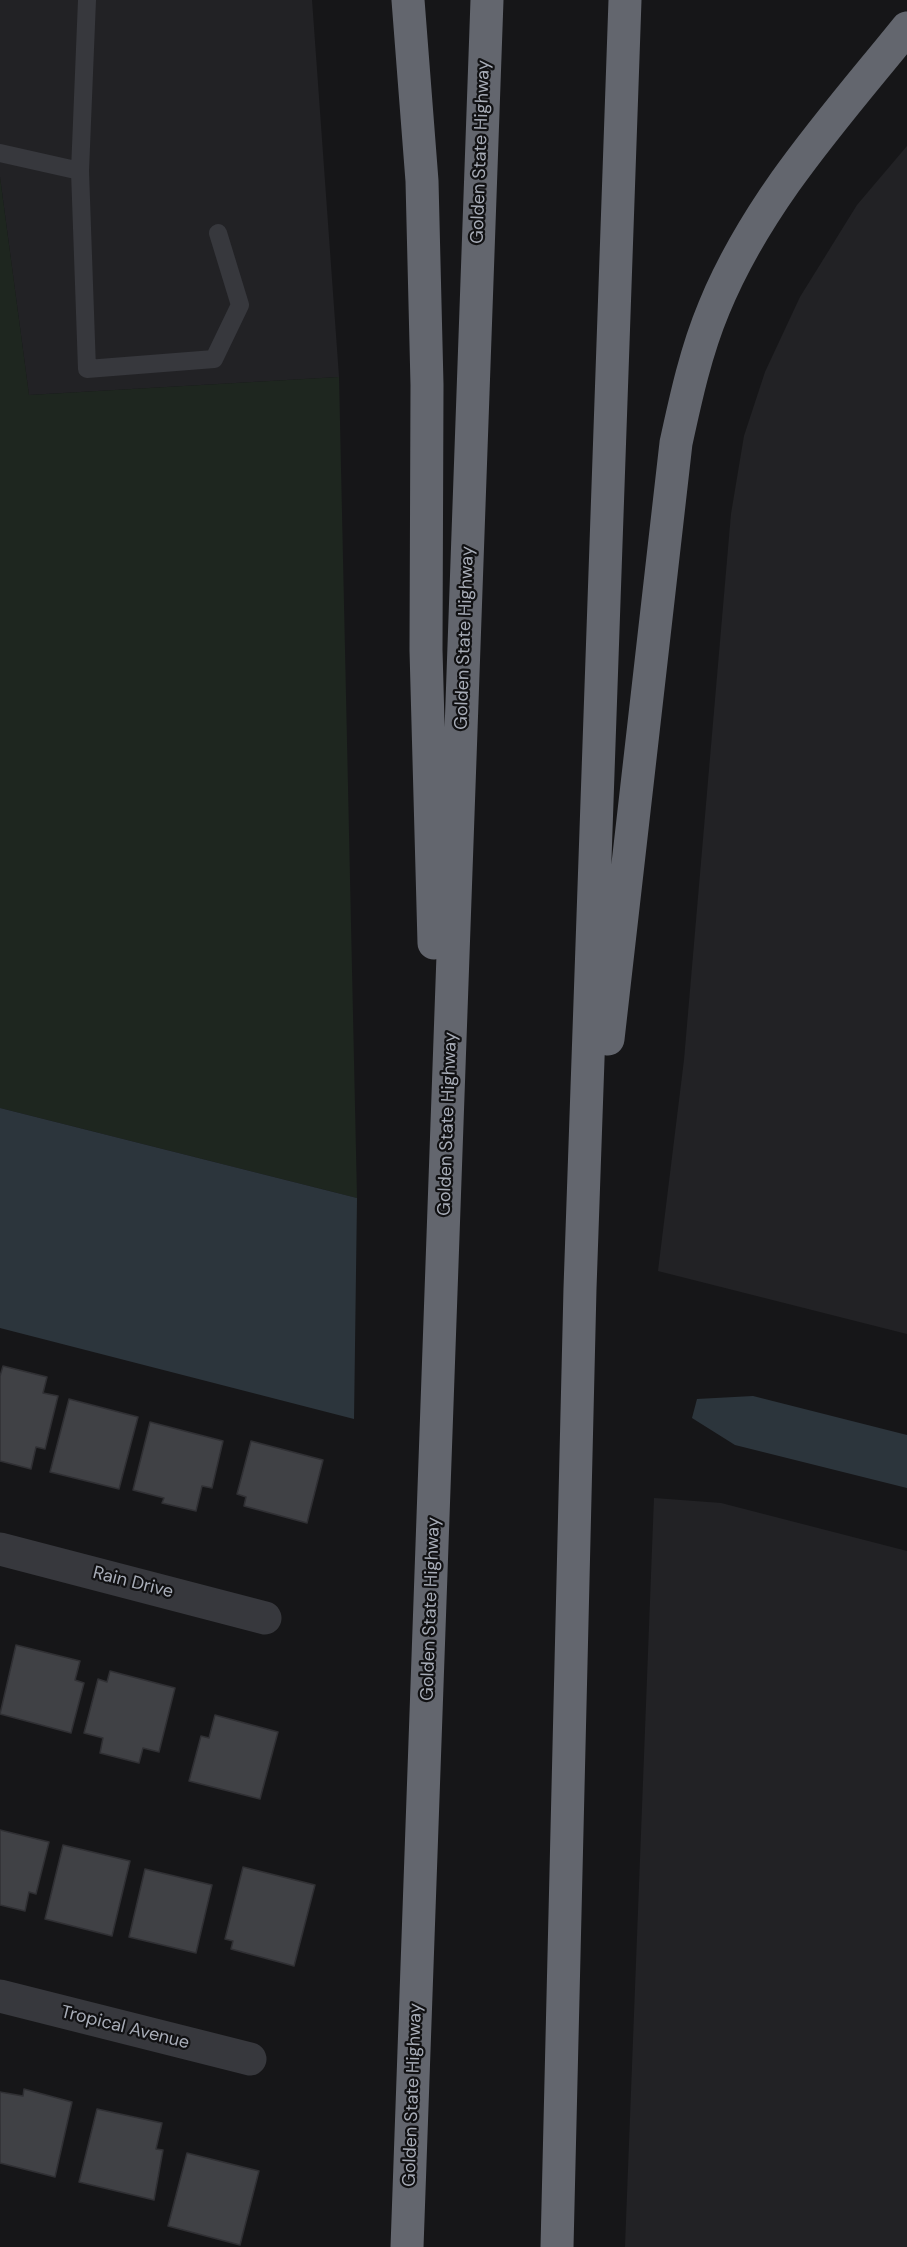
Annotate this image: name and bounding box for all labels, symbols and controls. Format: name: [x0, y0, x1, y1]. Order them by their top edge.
street label: Golden State Highway: [467, 60, 495, 244]
street label: Golden State Highway: [451, 546, 479, 730]
street label: Golden State Highway: [434, 1032, 462, 1216]
street label: Golden State Highway: [417, 1517, 445, 1701]
street label: Rain Drive: [90, 1563, 176, 1603]
street label: Tropical Avenue: [58, 2002, 192, 2054]
street label: Golden State Highway: [399, 2003, 427, 2187]

